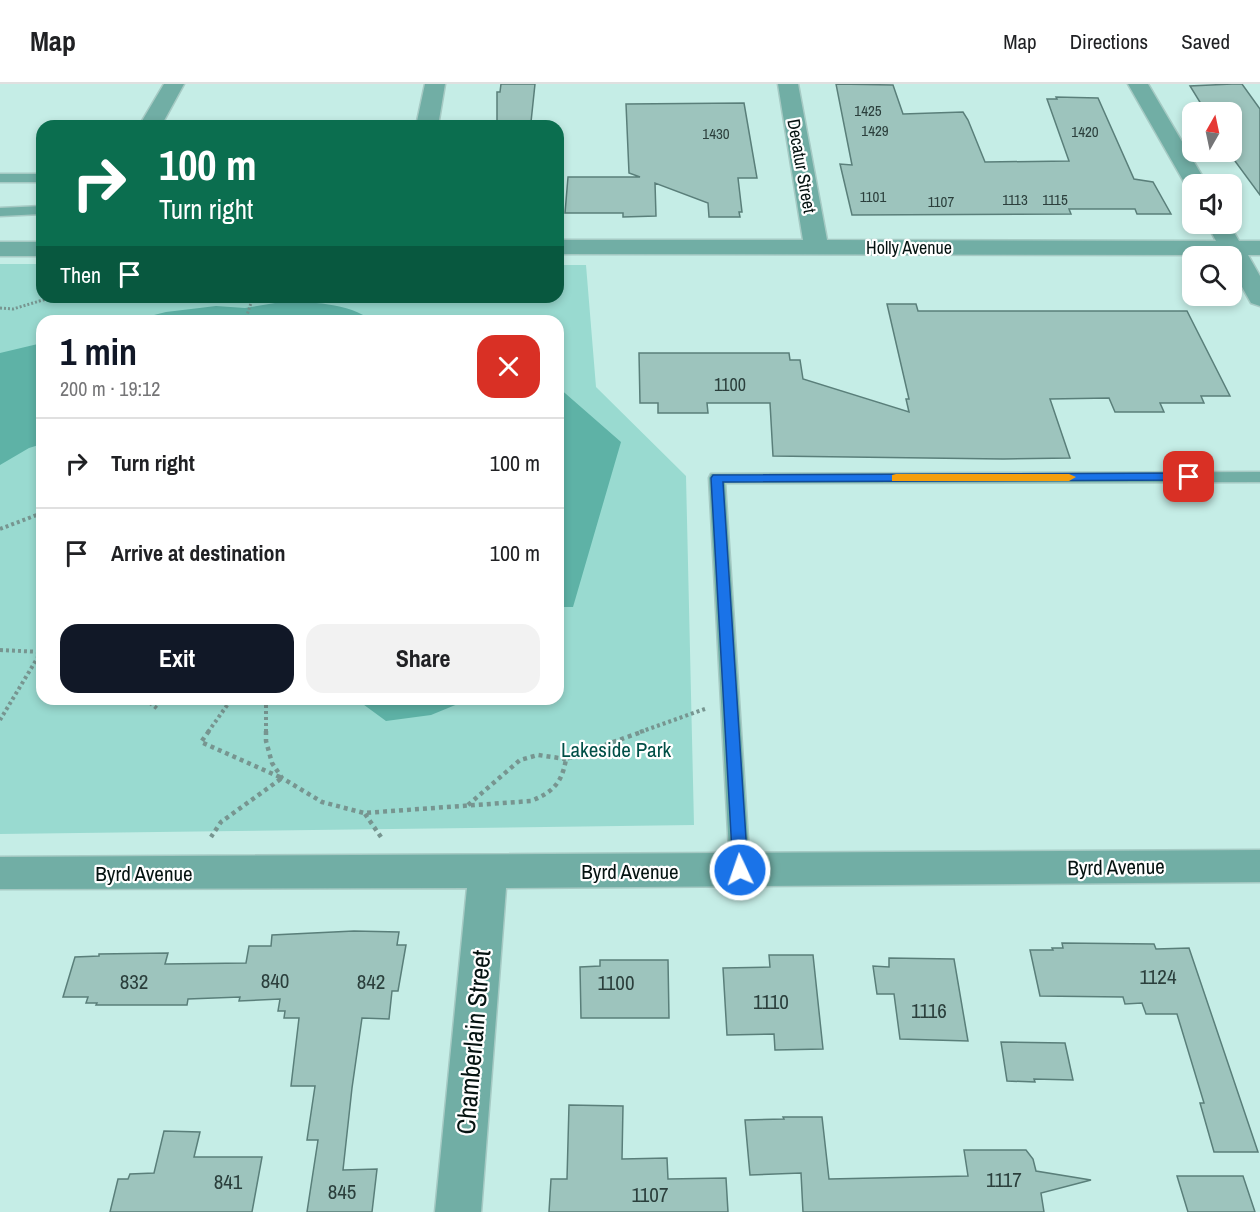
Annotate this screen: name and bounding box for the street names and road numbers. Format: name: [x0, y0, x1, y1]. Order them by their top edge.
street label: Decatur Street: [781, 117, 823, 215]
street label: Holly Avenue: [866, 235, 952, 260]
street label: Byrd Avenue: [1067, 852, 1165, 882]
street label: Byrd Avenue: [581, 857, 679, 886]
street label: Byrd Avenue: [95, 859, 193, 888]
street label: Chamberlain Street: [448, 948, 498, 1136]

